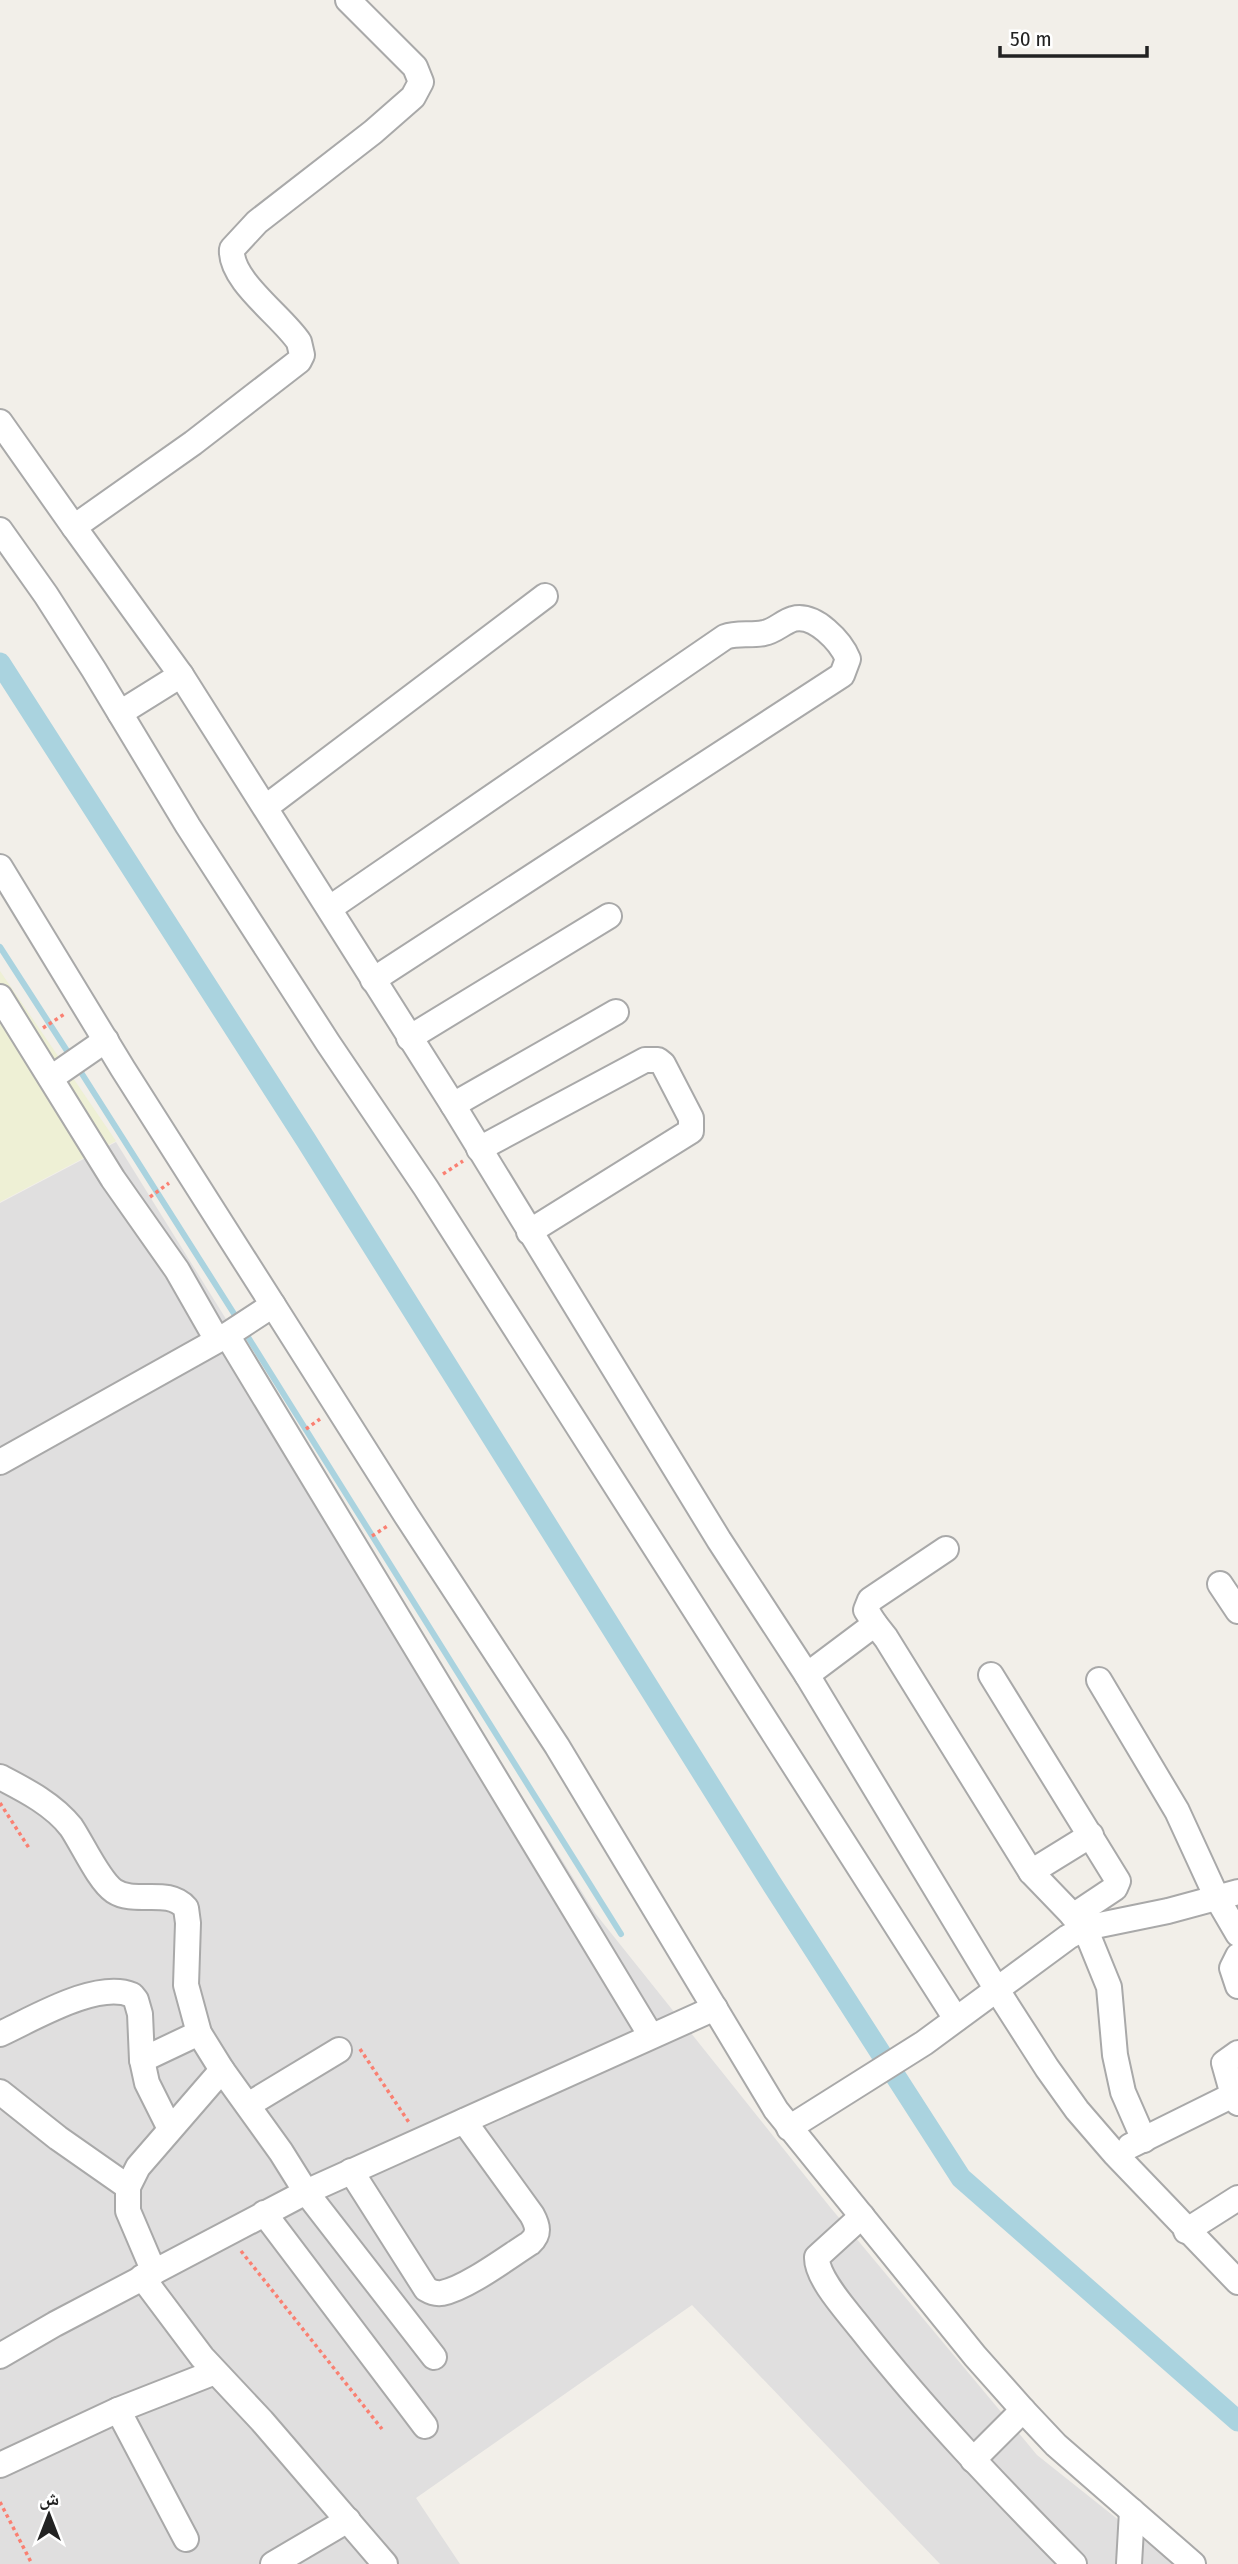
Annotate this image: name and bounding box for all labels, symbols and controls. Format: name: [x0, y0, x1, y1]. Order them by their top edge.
scale bar: [1000, 14, 1147, 58]
text: 50 m: [1010, 26, 1052, 52]
north arrow: [14, 2480, 84, 2550]
text: ش: [39, 2487, 59, 2510]

